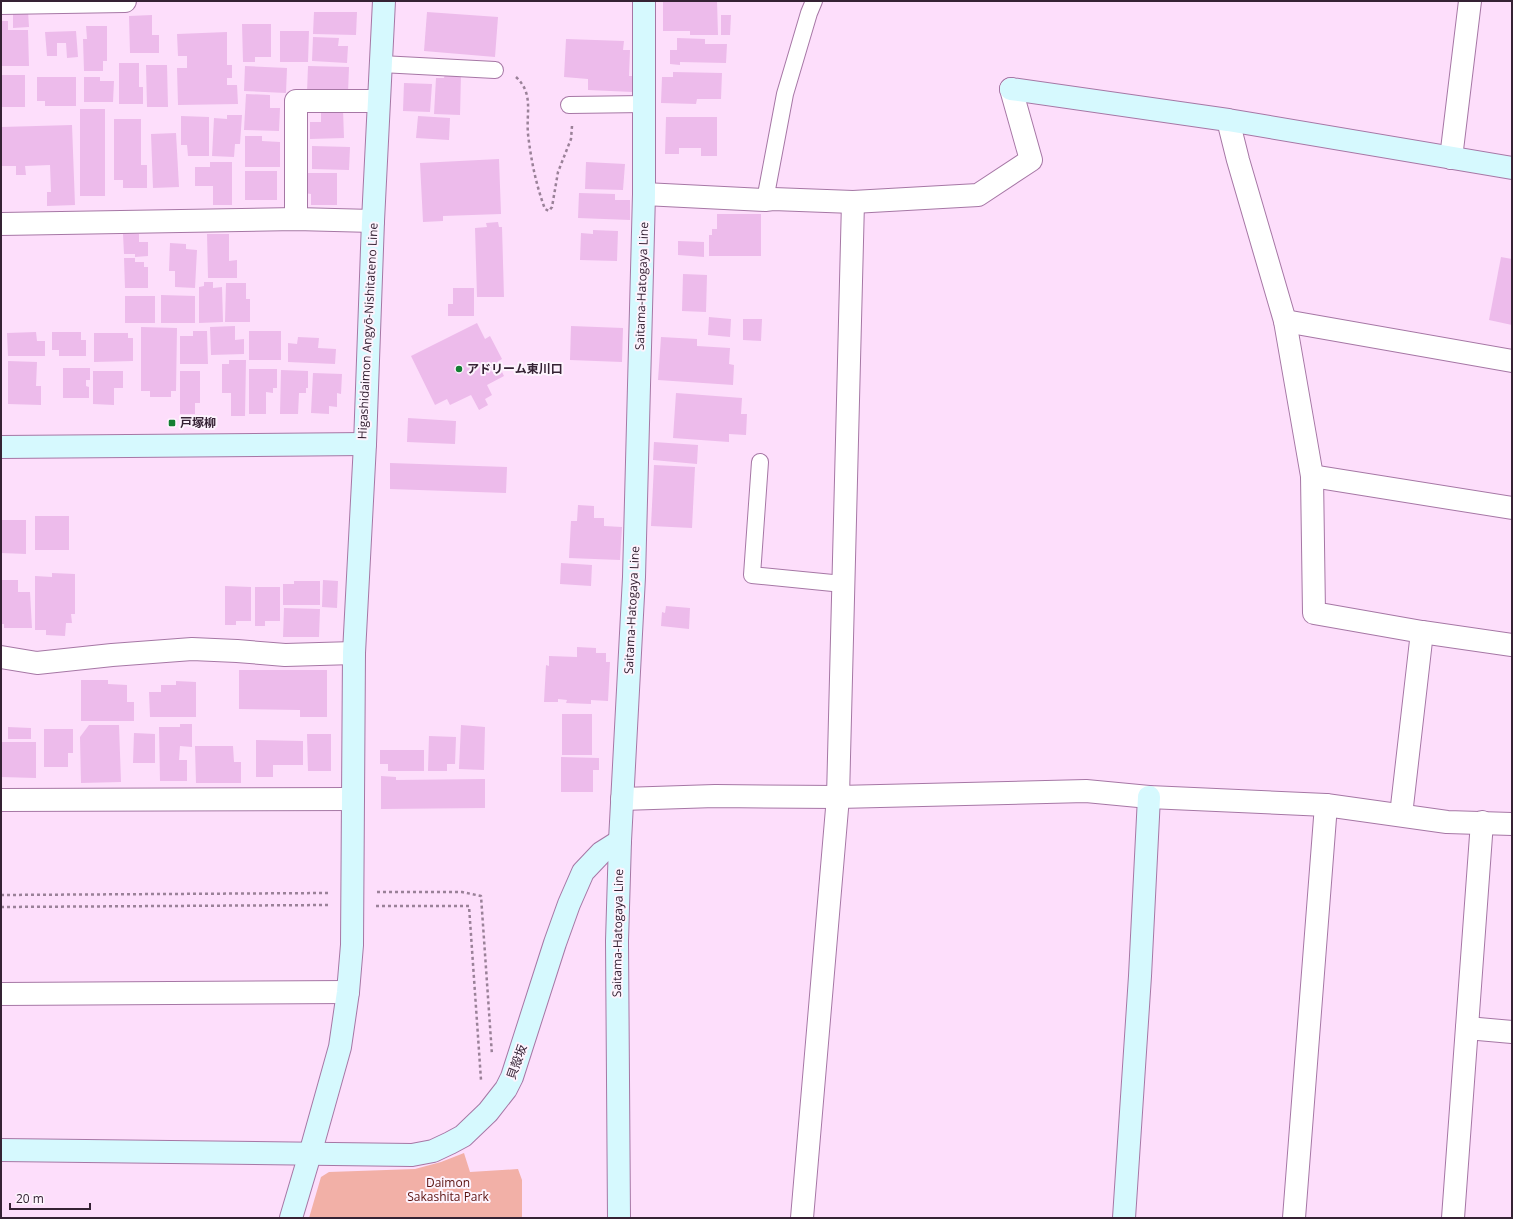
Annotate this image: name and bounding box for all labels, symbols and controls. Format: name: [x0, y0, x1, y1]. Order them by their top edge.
street label: Saitama-Hatogaya Line: [631, 221, 652, 350]
street label: Higashidaimon Angyō-Nishitateno Line: [353, 222, 382, 440]
place label: アドリーム東川口: [467, 360, 563, 377]
marker: アドリーム東川口: [454, 364, 464, 374]
place label: 戸塚柳: [180, 414, 216, 431]
marker: 戸塚柳: [167, 418, 177, 428]
street label: Saitama-Hatogaya Line: [620, 545, 643, 674]
street label: Saitama-Hatogaya Line: [608, 868, 627, 997]
street label: 貝殻坂: [502, 1042, 531, 1082]
park label: Daimon Sakashita Park: [407, 1174, 489, 1205]
scale bar: [10, 1185, 90, 1211]
text: 20 m: [16, 1190, 44, 1207]

